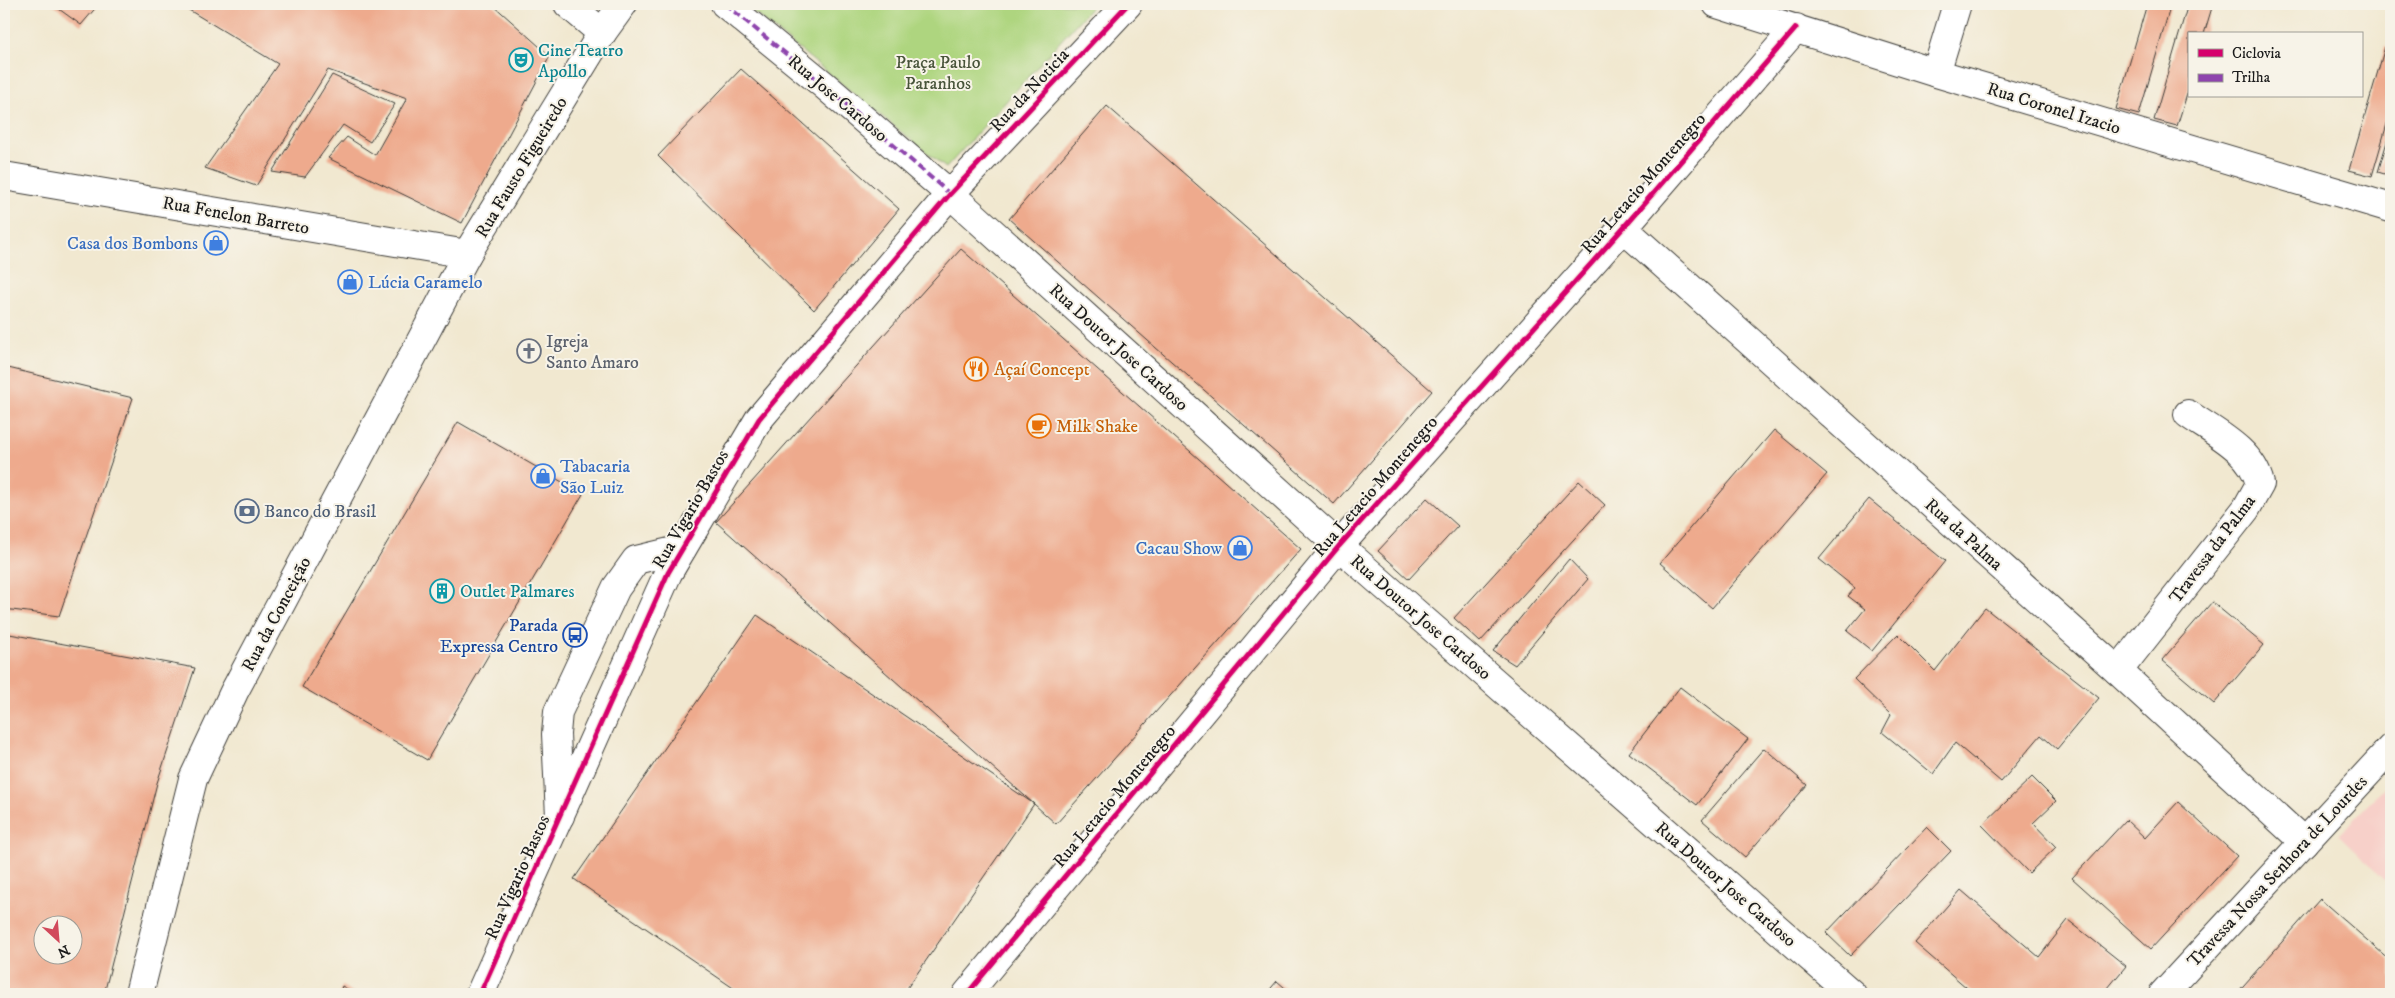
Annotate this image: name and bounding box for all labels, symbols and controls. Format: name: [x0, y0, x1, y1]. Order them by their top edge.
legend: [2188, 32, 2362, 98]
place label: Cine Teatro Apollo: [538, 40, 624, 83]
street label: Rua da Noticia: [985, 44, 1074, 137]
text: Ciclovia: [2232, 44, 2281, 63]
theatre icon: Cine Teatro Apollo: [508, 47, 534, 73]
street label: Rua Jose Cardoso: [783, 51, 892, 147]
park label: Praça Paulo Paranhos: [896, 52, 981, 95]
text: Trilha: [2232, 68, 2271, 87]
street label: Rua Coronel Izacio: [1984, 78, 2123, 140]
street label: Rua Fausto Figueiredo: [471, 93, 573, 242]
street label: Rua Letacio Montenegro: [1577, 109, 1711, 259]
street label: Rua Fenelon Barreto: [161, 192, 311, 240]
shop icon: Casa dos Bombons: [203, 230, 229, 256]
place label: Casa dos Bombons: [67, 233, 198, 255]
shop icon: Lúcia Caramelo: [337, 269, 363, 295]
place label: Lúcia Caramelo: [368, 272, 483, 294]
street label: Rua Doutor Jose Cardoso: [1044, 279, 1193, 416]
place label: Igreja Santo Amaro: [546, 331, 639, 374]
church icon: Igreja Santo Amaro: [516, 338, 542, 364]
restaurant icon: Açaí Concept: [963, 356, 989, 382]
place label: Açaí Concept: [994, 359, 1090, 381]
street label: Rua Letacio Montenegro: [1309, 412, 1443, 562]
cafe icon: Milk Shake: [1026, 413, 1052, 439]
place label: Milk Shake: [1056, 416, 1138, 438]
street label: Rua Vigario Bastos: [648, 446, 734, 573]
place label: Tabacaria São Luiz: [560, 456, 630, 499]
shop icon: Tabacaria São Luiz: [530, 463, 556, 489]
street label: Travessa da Palma: [2165, 491, 2261, 608]
street label: Rua da Palma: [1920, 494, 2007, 576]
bank icon: Banco do Brasil: [234, 498, 260, 524]
place label: Banco do Brasil: [264, 501, 377, 523]
shop icon: Cacau Show: [1227, 535, 1253, 561]
place label: Cacau Show: [1135, 538, 1223, 560]
street label: Rua Doutor Jose Cardoso: [1345, 551, 1496, 685]
street label: Rua da Conceição: [237, 553, 316, 676]
building icon: Outlet Palmares: [429, 578, 455, 604]
place label: Outlet Palmares: [460, 581, 574, 603]
place label: Parada Expressa Centro: [440, 615, 558, 658]
bus stop icon: Parada Expressa Centro: [562, 622, 588, 648]
street label: Rua Letacio Montenegro: [1049, 721, 1181, 872]
street label: Travessa Nossa Senhora de Lourdes: [2183, 771, 2372, 972]
street label: Rua Vigario Bastos: [481, 812, 555, 943]
street label: Rua Doutor Jose Cardoso: [1650, 818, 1801, 952]
north arrow: [32, 916, 82, 966]
text: N: [54, 940, 72, 962]

